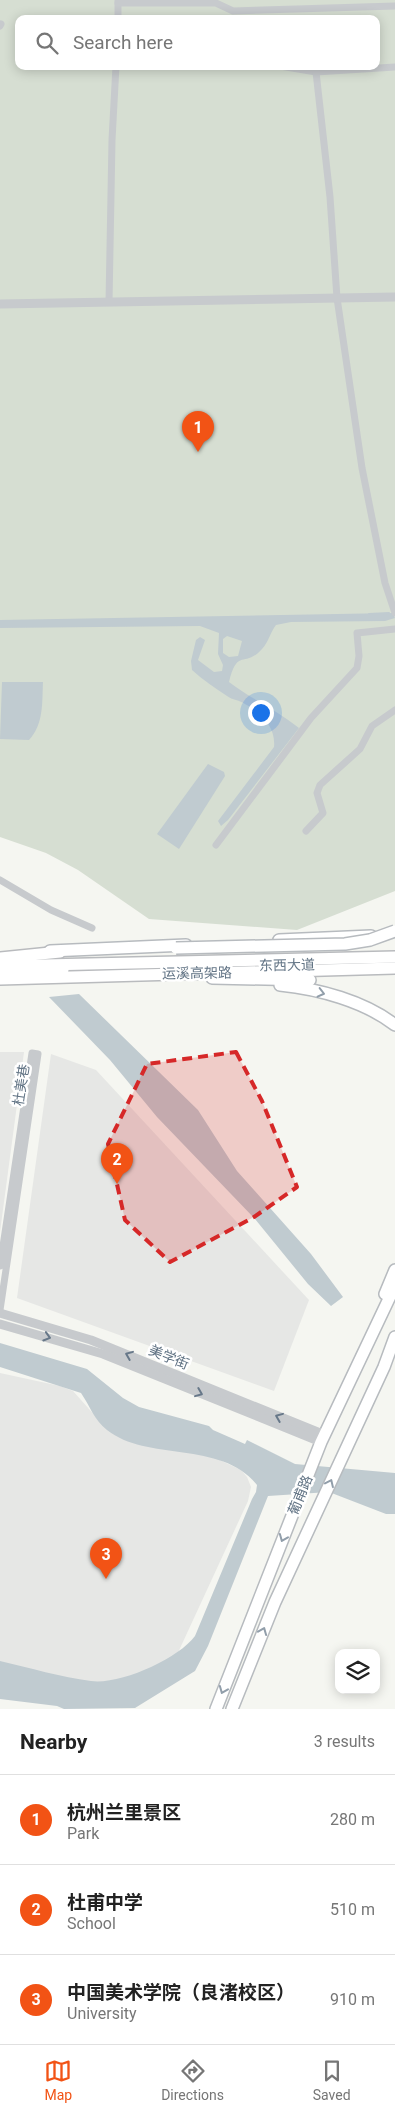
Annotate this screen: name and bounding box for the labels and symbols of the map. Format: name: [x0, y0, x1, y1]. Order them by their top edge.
pin: 1: [182, 411, 214, 452]
your location: [248, 700, 274, 726]
street label: 东西大道: [259, 957, 315, 973]
street label: 运溪高架路: [162, 964, 232, 982]
one-way arrow: [317, 988, 325, 998]
street label: 杜美巷: [10, 1063, 32, 1107]
pin: 2: [101, 1143, 133, 1184]
one-way arrow: [42, 1331, 51, 1341]
street label: 美学街: [147, 1342, 191, 1372]
one-way arrow: [125, 1351, 134, 1362]
one-way arrow: [194, 1387, 203, 1398]
one-way arrow: [275, 1413, 284, 1423]
street label: 葡甫路: [285, 1473, 315, 1517]
one-way arrow: [323, 1479, 334, 1488]
one-way arrow: [279, 1534, 289, 1542]
pin: 3: [90, 1538, 122, 1579]
one-way arrow: [257, 1627, 267, 1636]
one-way arrow: [219, 1685, 229, 1693]

